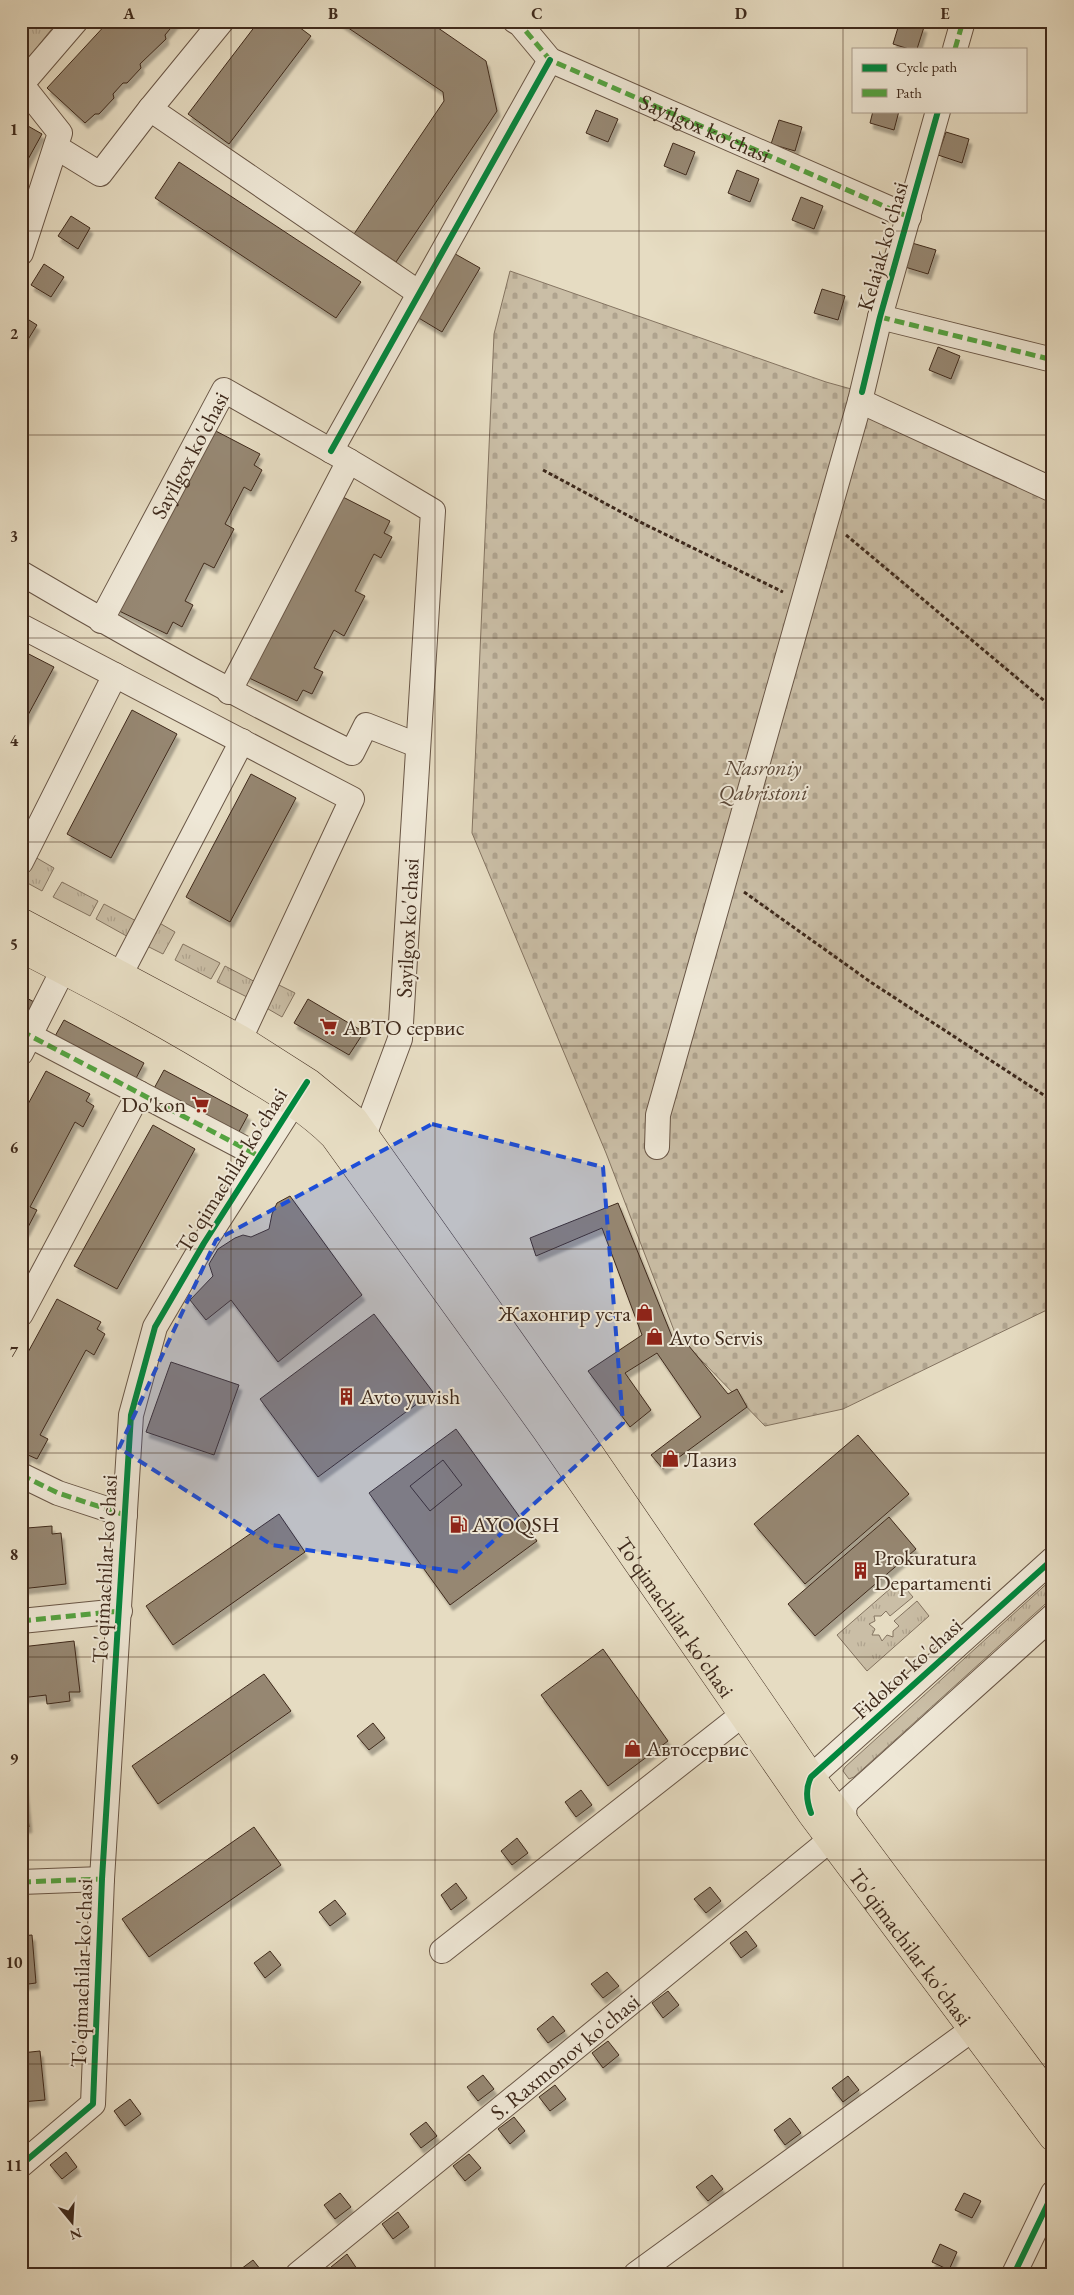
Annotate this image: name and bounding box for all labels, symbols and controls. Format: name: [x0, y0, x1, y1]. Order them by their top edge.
text: A: [122, 3, 135, 24]
text: B: [328, 3, 338, 24]
text: C: [531, 3, 543, 24]
text: D: [735, 3, 747, 24]
text: E: [940, 3, 950, 24]
legend: [852, 48, 1026, 112]
text: Cycle path: [896, 57, 958, 76]
text: Path: [896, 83, 922, 102]
street label: Sayilgox ko'chasi: [635, 87, 775, 170]
text: 1: [10, 119, 18, 140]
street label: Kelajak ko'chasi: [850, 178, 915, 314]
text: 2: [10, 323, 19, 344]
street label: Sayilgox ko'chasi: [144, 387, 235, 524]
text: 3: [10, 526, 18, 547]
text: 4: [10, 730, 19, 751]
park label: Nasroniy Qabristoni: [718, 753, 809, 807]
street label: Sayilgox ko'chasi: [389, 857, 426, 999]
text: 5: [10, 934, 18, 955]
place label: АВТО сервис: [342, 1013, 465, 1042]
supermarket icon: АВТО сервис: [319, 1017, 339, 1037]
street label: To'qimachilar ko'chasi: [169, 1082, 294, 1258]
place label: Do'kon: [121, 1090, 186, 1119]
supermarket icon: Do'kon: [190, 1094, 210, 1114]
text: 6: [10, 1137, 19, 1158]
place label: Жахонгир уста: [497, 1299, 631, 1328]
shop icon: Жахонгир уста: [635, 1303, 655, 1323]
place label: Avto Servis: [668, 1323, 763, 1352]
shop icon: Avto Servis: [645, 1327, 665, 1347]
text: 7: [10, 1341, 19, 1362]
place label: Avto yuvish: [359, 1382, 460, 1411]
building icon: Avto yuvish: [336, 1386, 356, 1406]
place label: Лазиз: [684, 1445, 737, 1474]
shop icon: Лазиз: [660, 1449, 680, 1469]
street label: To'qimachilar ko'chasi: [85, 1474, 124, 1664]
place label: AYOQSH: [471, 1510, 559, 1539]
fuel station icon: AYOQSH: [448, 1514, 468, 1534]
street label: To'qimachilar ko'chasi: [609, 1531, 741, 1704]
place label: Prokuratura Departamenti: [874, 1543, 992, 1597]
text: 8: [10, 1544, 18, 1565]
building icon: Prokuratura Departamenti: [850, 1560, 870, 1580]
street label: Fidokor ko'chasi: [846, 1611, 968, 1725]
place label: Автосервис: [645, 1734, 749, 1763]
shop icon: Автосервис: [622, 1738, 642, 1758]
text: 9: [10, 1748, 19, 1769]
street label: To'qimachilar ko'chasi: [842, 1862, 979, 2031]
street label: To'qimachilar ko'chasi: [64, 1878, 99, 2068]
text: 10: [6, 1952, 23, 1973]
street label: S. Raxmonov ko'chasi: [484, 1987, 646, 2127]
text: 11: [6, 2155, 22, 2176]
north arrow: [48, 2198, 98, 2248]
text: N: [67, 2224, 84, 2245]

